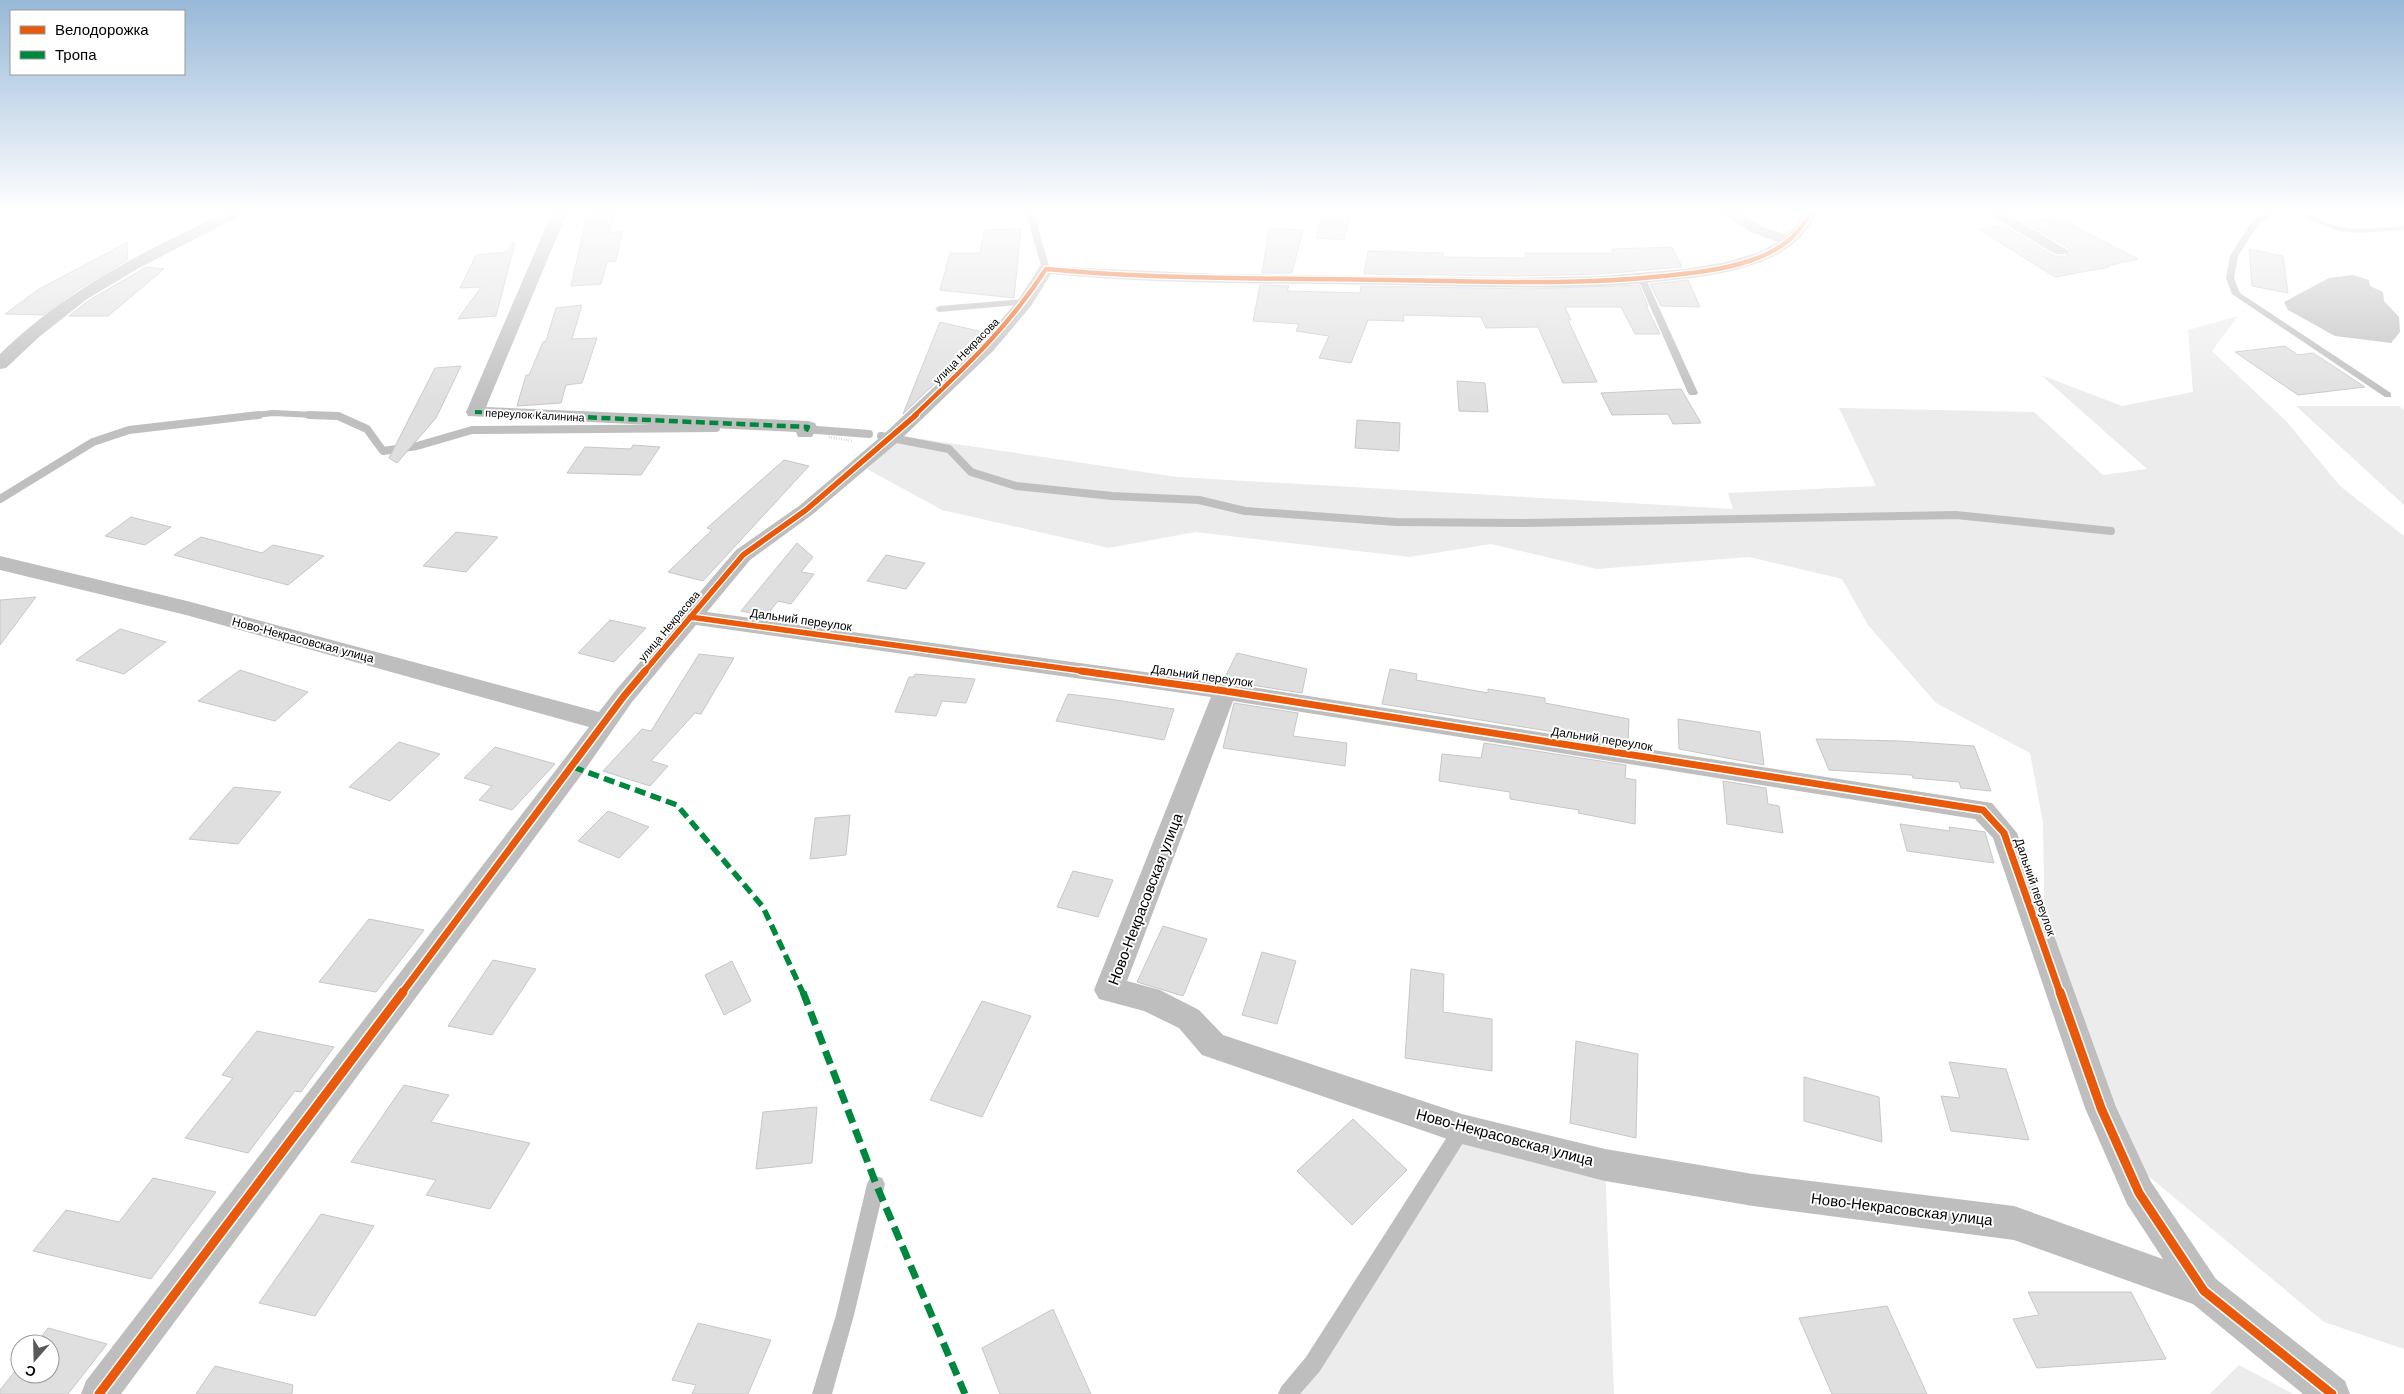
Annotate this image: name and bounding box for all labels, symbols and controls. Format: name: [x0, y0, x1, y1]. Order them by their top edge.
legend: [10, 10, 185, 75]
text: Велодорожка: [55, 21, 149, 38]
text: Тропа: [55, 46, 97, 63]
street label: улица Некрасова: [931, 315, 1002, 386]
street label: переулок Калинина: [485, 406, 586, 424]
street label: улица Некрасова: [636, 588, 702, 664]
street label: Дальний переулок: [749, 606, 854, 634]
street label: Ново-Некрасовская улица: [231, 614, 376, 666]
street label: Дальний переулок: [1150, 662, 1255, 690]
street label: Дальний переулок: [1550, 724, 1655, 754]
street label: Ново-Некрасовская улица: [1104, 810, 1186, 987]
street label: Дальний переулок: [2012, 836, 2059, 938]
street label: Ново-Некрасовская улица: [1415, 1105, 1596, 1169]
street label: Ново-Некрасовская улица: [1810, 1189, 1994, 1229]
north arrow: [10, 1334, 60, 1384]
text: С: [23, 1362, 38, 1380]

